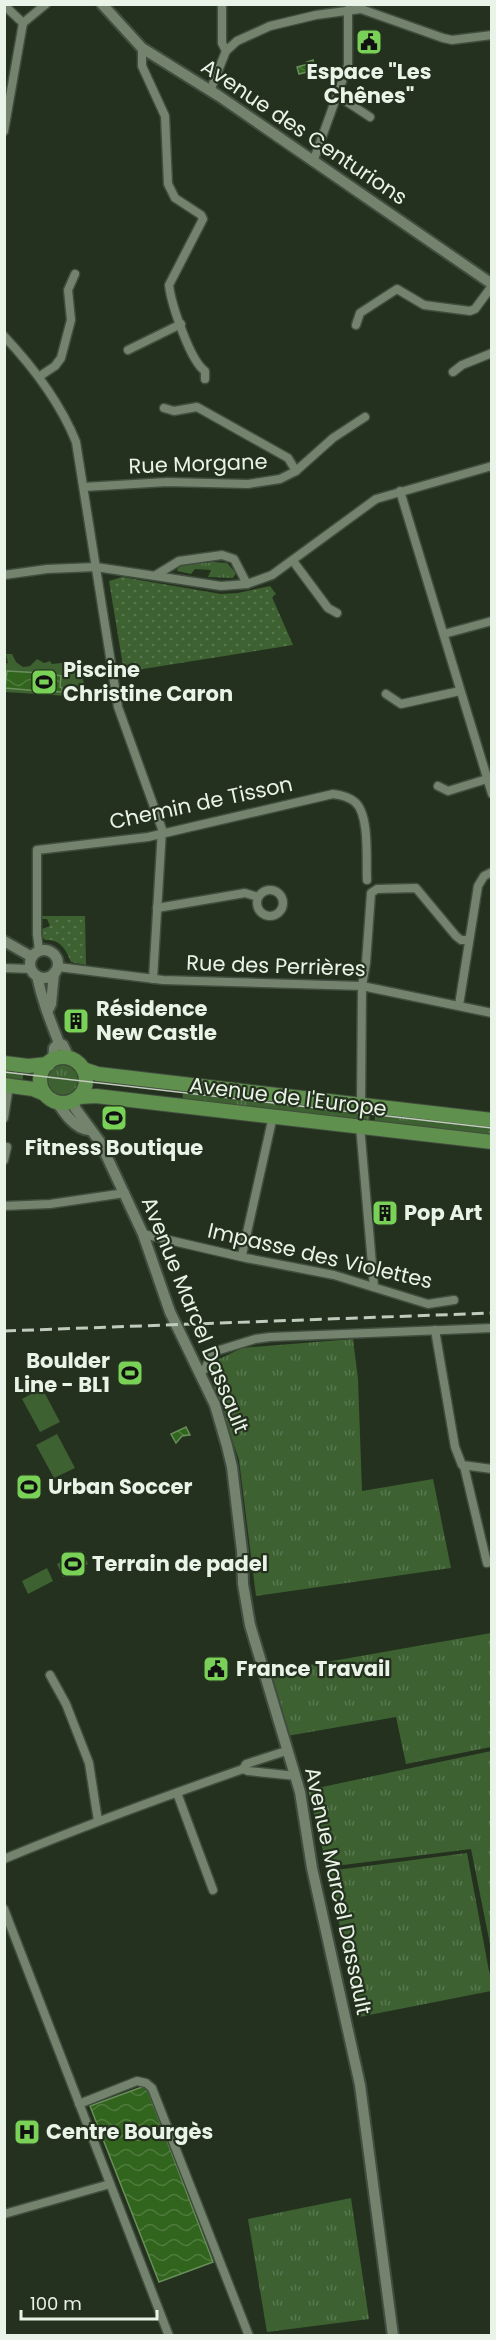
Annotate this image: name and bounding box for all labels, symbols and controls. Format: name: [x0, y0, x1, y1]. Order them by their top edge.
public building icon: Espace "Les Chênes": [354, 27, 384, 57]
street label: Avenue des Centurions: [196, 52, 413, 212]
place label: Espace "Les Chênes": [307, 57, 432, 110]
street label: Rue Morgane: [128, 447, 268, 480]
place label: Piscine Christine Caron: [63, 655, 233, 708]
sports icon: Piscine Christine Caron: [29, 667, 59, 697]
street label: Chemin de Tisson: [107, 769, 295, 836]
street label: Rue des Perrières: [186, 948, 366, 983]
place label: Résidence New Castle: [96, 994, 217, 1047]
building icon: Résidence New Castle: [61, 1006, 91, 1036]
street label: Avenue de l'Europe: [188, 1070, 388, 1123]
sports icon: Fitness Boutique: [99, 1103, 129, 1133]
place label: Fitness Boutique: [25, 1133, 203, 1162]
street label: Avenue Marcel Dassault: [135, 1192, 256, 1437]
building icon: Pop Art: [370, 1198, 400, 1228]
place label: Pop Art: [404, 1198, 482, 1227]
street label: Impasse des Violettes: [205, 1216, 435, 1295]
place label: Boulder Line - BL1: [14, 1346, 110, 1399]
sports icon: Boulder Line - BL1: [115, 1358, 145, 1388]
sports icon: Urban Soccer: [14, 1472, 44, 1502]
place label: Urban Soccer: [48, 1472, 193, 1501]
sports icon: Terrain de padel: [58, 1549, 88, 1579]
place label: Terrain de padel: [92, 1549, 268, 1578]
public building icon: France Travail: [201, 1654, 231, 1684]
place label: France Travail: [236, 1654, 390, 1683]
street label: Avenue Marcel Dassault: [298, 1764, 379, 2017]
hospital icon: Centre Bourgès: [12, 2117, 42, 2147]
place label: Centre Bourgès: [46, 2117, 213, 2146]
scale bar: [21, 2283, 158, 2321]
text: 100 m: [30, 2291, 82, 2316]

